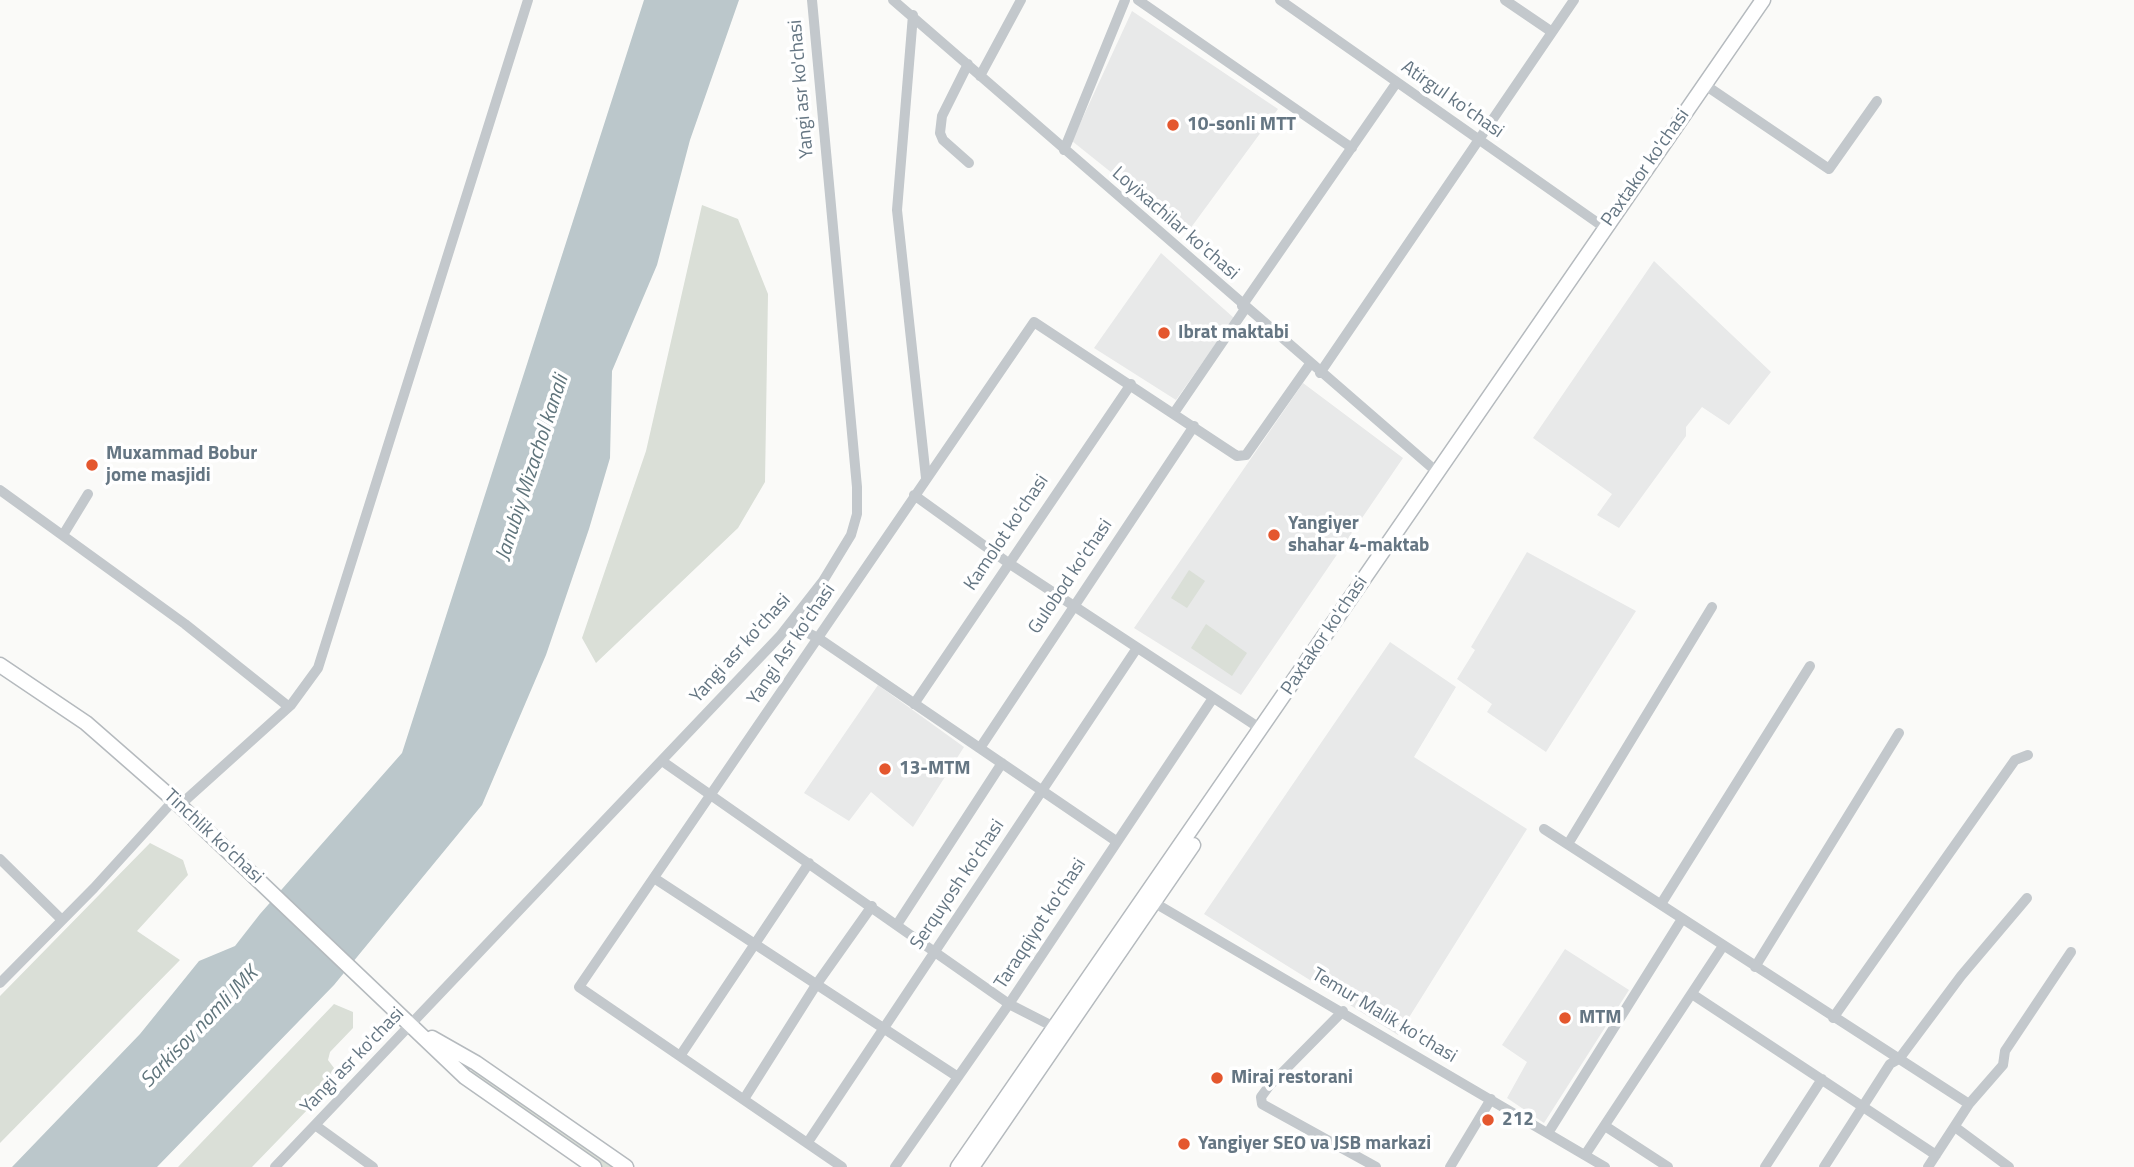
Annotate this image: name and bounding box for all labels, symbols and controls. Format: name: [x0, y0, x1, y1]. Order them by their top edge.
street label: Yangi asr ko'chasi: [785, 19, 819, 159]
street label: Atirgul ko'chasi: [1396, 56, 1508, 144]
street label: Paxtakor ko'chasi: [1597, 105, 1695, 231]
place label: 10-sonli MTT: [1187, 114, 1296, 136]
marker: 10-sonli MTT: [1165, 117, 1181, 133]
street label: Loyixachilar ko'chasi: [1107, 163, 1243, 285]
place label: Ibrat maktabi: [1178, 322, 1289, 344]
marker: Ibrat maktabi: [1156, 325, 1172, 341]
water label: Janubiy Mizachol kanali: [491, 372, 575, 564]
place label: Muxammad Bobur jome masjidi: [106, 443, 257, 487]
marker: Muxammad Bobur jome masjidi: [84, 457, 100, 473]
street label: Kamolot ko'chasi: [960, 471, 1054, 595]
place label: Yangiyer shahar 4-maktab: [1288, 513, 1429, 557]
street label: Gulobod ko'chasi: [1024, 515, 1118, 639]
marker: Yangiyer shahar 4-maktab: [1266, 527, 1282, 543]
street label: Paxtakor ko'chasi: [1277, 572, 1373, 700]
street label: Yangi Asr ko'chasi: [743, 580, 841, 710]
street label: Yangi asr ko'chasi: [686, 590, 796, 708]
place label: 13-MTM: [899, 758, 971, 780]
marker: 13-MTM: [877, 761, 893, 777]
street label: Tinchlik ko'chasi: [158, 785, 268, 889]
street label: Serquyosh ko'chasi: [906, 816, 1010, 954]
street label: Taraqqiyot ko'chasi: [990, 854, 1092, 994]
water label: Sarkisov nomli JMK: [136, 962, 264, 1094]
street label: Temur Malik ko'chasi: [1307, 964, 1461, 1068]
street label: Yangi asr ko'chasi: [296, 1003, 410, 1119]
place label: MTM: [1579, 1007, 1622, 1029]
marker: MTM: [1557, 1010, 1573, 1026]
place label: Miraj restorani: [1231, 1067, 1353, 1089]
marker: Miraj restorani: [1209, 1070, 1225, 1086]
place label: 212: [1502, 1109, 1534, 1131]
marker: 212: [1480, 1112, 1496, 1128]
place label: Yangiyer SEO va JSB markazi: [1198, 1133, 1431, 1155]
marker: Yangiyer SEO va JSB markazi: [1176, 1136, 1192, 1152]

